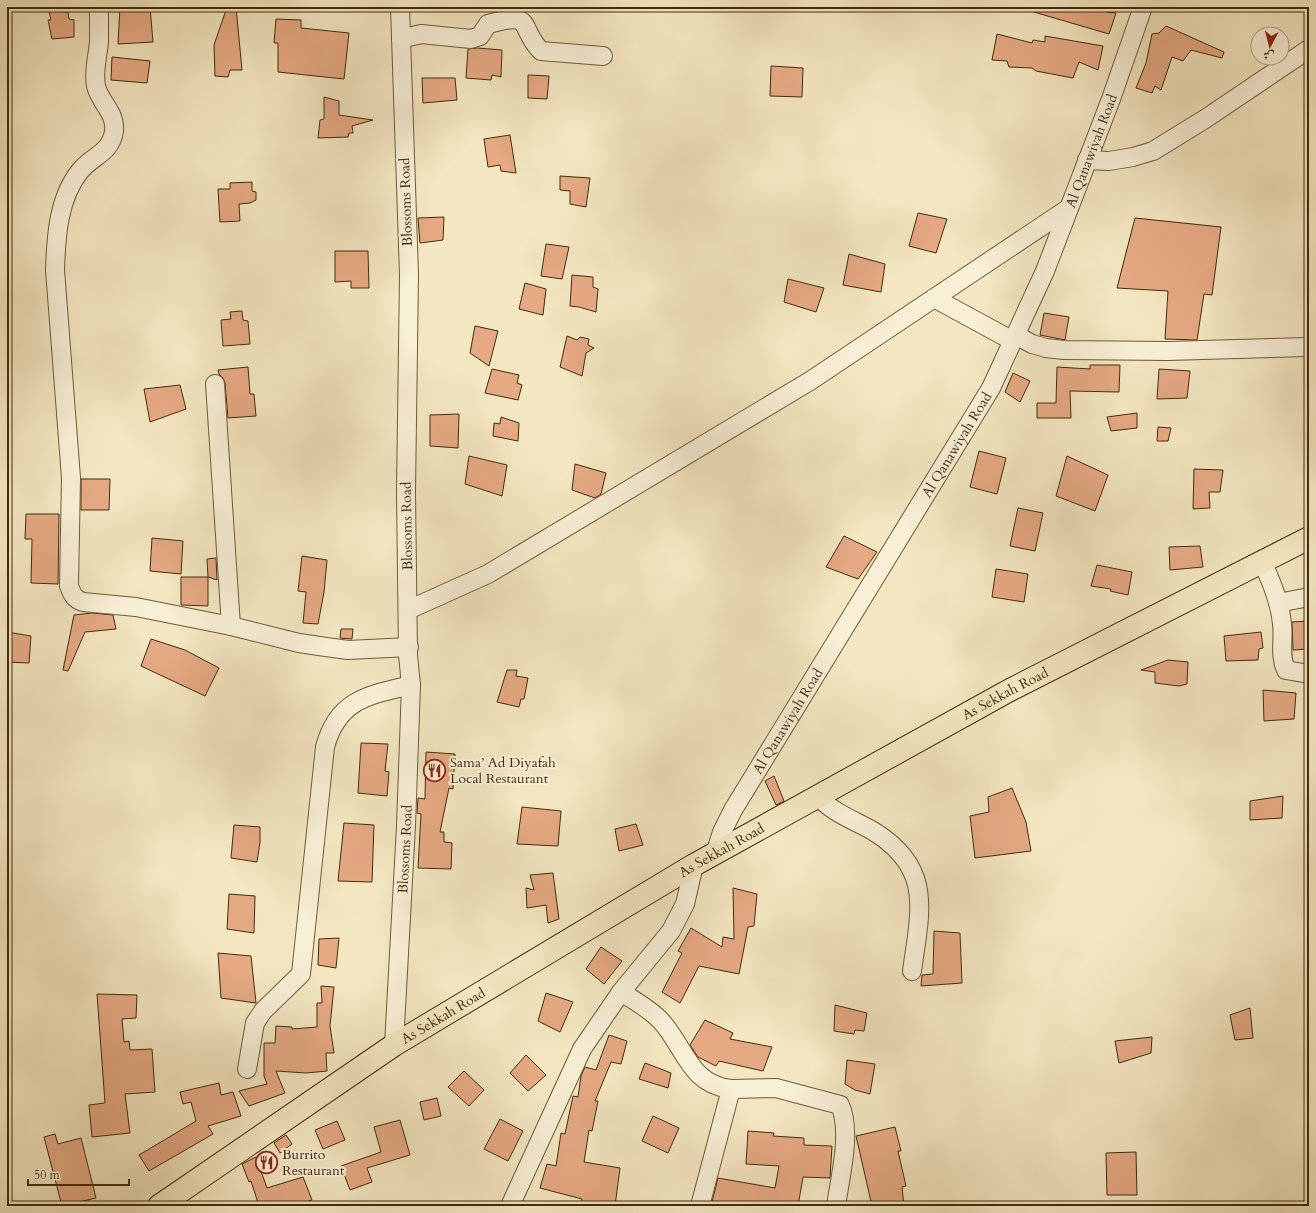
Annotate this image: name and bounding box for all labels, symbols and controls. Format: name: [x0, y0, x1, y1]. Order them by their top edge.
north arrow: [1250, 26, 1290, 66]
text: ش: [1262, 47, 1275, 64]
street label: Al Qanawiyah Road: [1061, 91, 1122, 210]
street label: Blossoms Road: [395, 157, 417, 247]
street label: Al Qanawiyah Road: [917, 388, 996, 501]
street label: Blossoms Road: [397, 481, 417, 570]
street label: As Sekkah Road: [959, 662, 1052, 724]
street label: Al Qanawiyah Road: [748, 664, 827, 777]
place label: Sama’ Ad Diyafah Local Restaurant: [450, 753, 556, 788]
restaurant icon: Sama’ Ad Diyafah Local Restaurant: [421, 757, 447, 783]
street label: Blossoms Road: [393, 804, 416, 894]
street label: As Sekkah Road: [675, 818, 768, 882]
street label: As Sekkah Road: [397, 983, 489, 1048]
place label: Burrito Restaurant: [282, 1145, 345, 1180]
restaurant icon: Burrito Restaurant: [253, 1149, 279, 1175]
scale bar: [28, 1161, 129, 1187]
text: 50 m: [34, 1167, 61, 1183]

